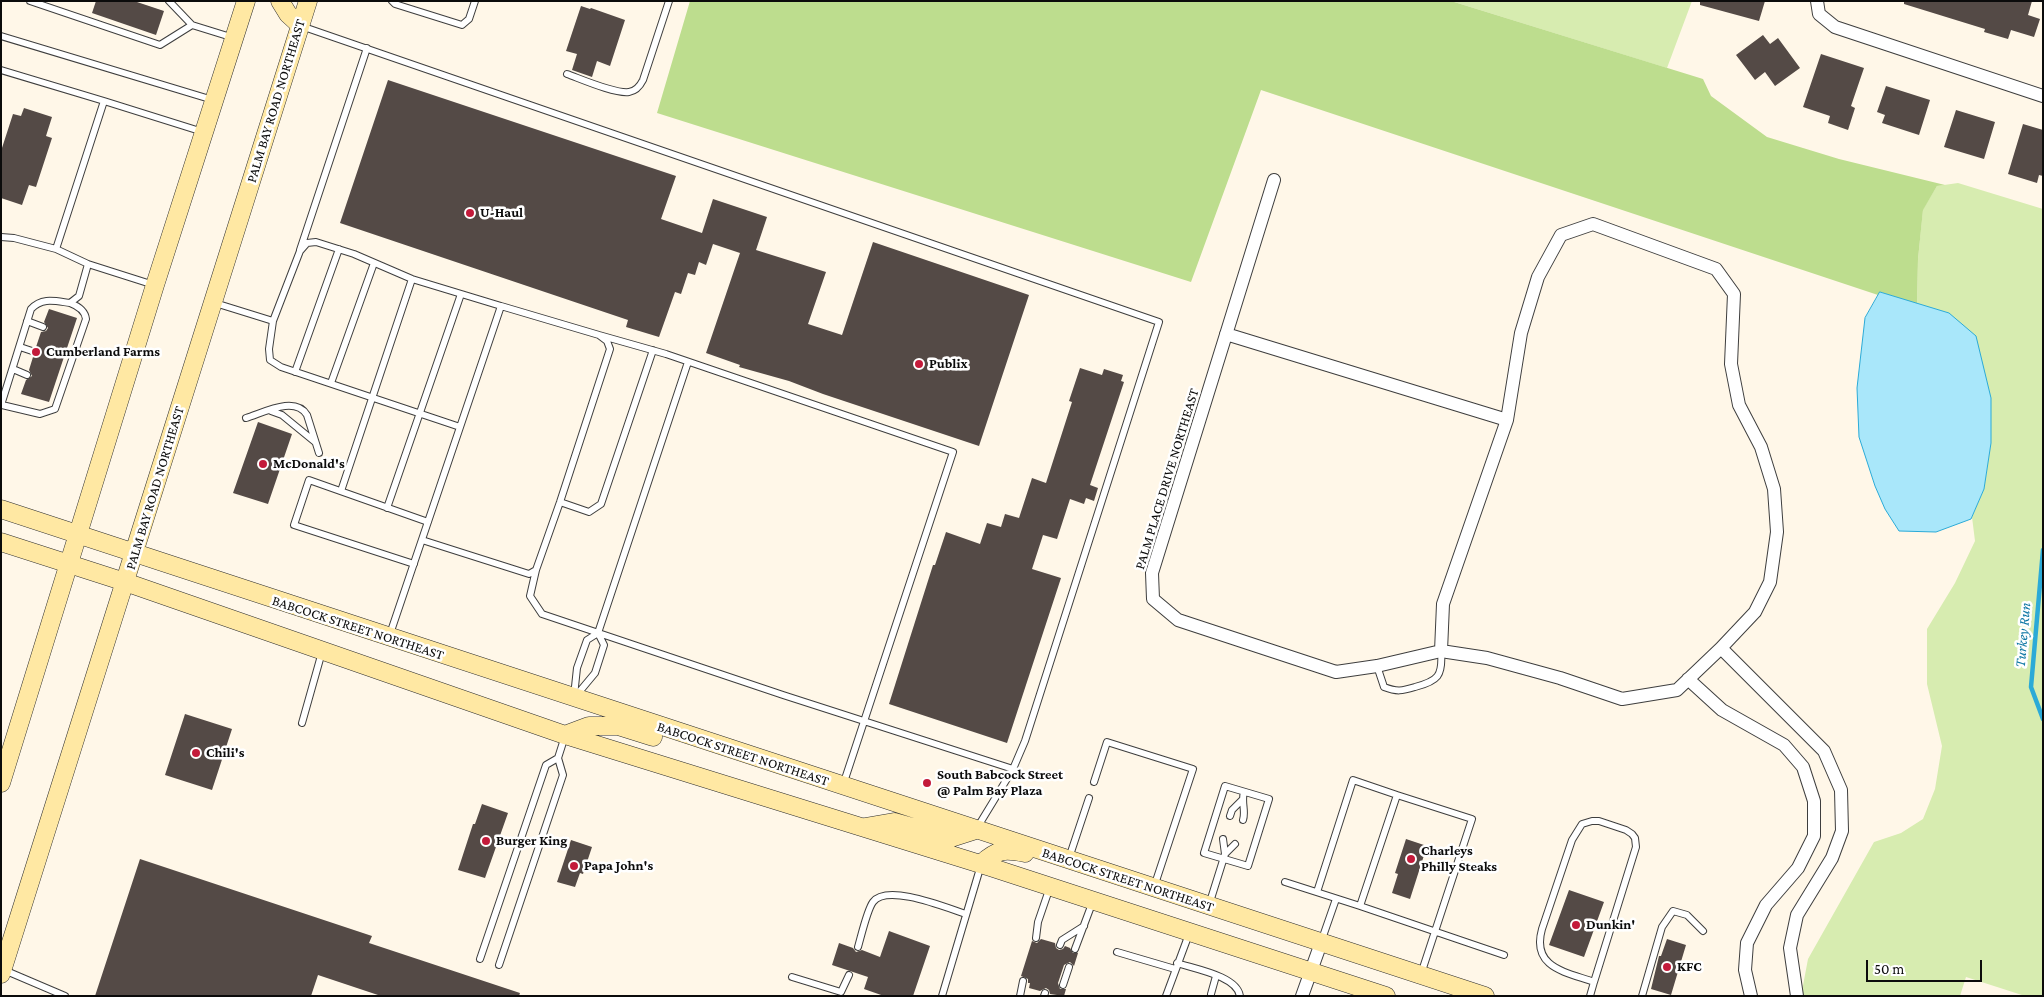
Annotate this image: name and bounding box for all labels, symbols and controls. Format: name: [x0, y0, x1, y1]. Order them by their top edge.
street label: PALM BAY ROAD NORTHEAST: [243, 17, 309, 185]
place label: U-Haul: [480, 205, 523, 221]
marker: U-Haul: [464, 207, 476, 219]
place label: Cumberland Farms: [46, 344, 160, 360]
marker: Cumberland Farms: [30, 346, 42, 358]
place label: Publix: [929, 356, 968, 372]
marker: Publix: [913, 358, 925, 370]
street label: PALM PLACE DRIVE NORTHEAST: [1131, 387, 1203, 571]
street label: PALM BAY ROAD NORTHEAST: [122, 404, 188, 572]
place label: McDonald's: [273, 456, 345, 472]
marker: McDonald's: [257, 458, 269, 470]
street label: BABCOCK STREET NORTHEAST: [270, 592, 446, 664]
water label: Turkey Run: [2011, 602, 2035, 668]
street label: BABCOCK STREET NORTHEAST: [655, 718, 831, 790]
place label: Chili's: [206, 745, 244, 761]
marker: Chili's: [190, 747, 202, 759]
place label: South Babcock Street @ Palm Bay Plaza: [937, 767, 1063, 800]
marker: South Babcock Street @ Palm Bay Plaza: [921, 777, 933, 789]
place label: Burger King: [496, 833, 567, 849]
marker: Burger King: [480, 835, 492, 847]
place label: Charleys Philly Steaks: [1421, 843, 1497, 876]
street label: BABCOCK STREET NORTHEAST: [1040, 844, 1216, 916]
marker: Charleys Philly Steaks: [1405, 853, 1417, 865]
place label: Papa John's: [584, 858, 653, 874]
marker: Papa John's: [568, 860, 580, 872]
place label: Dunkin': [1586, 917, 1635, 933]
marker: Dunkin': [1570, 919, 1582, 931]
scale bar: [1869, 950, 1985, 982]
place label: KFC: [1677, 959, 1702, 975]
marker: KFC: [1661, 961, 1673, 973]
text: 50 m: [1874, 961, 1904, 977]

